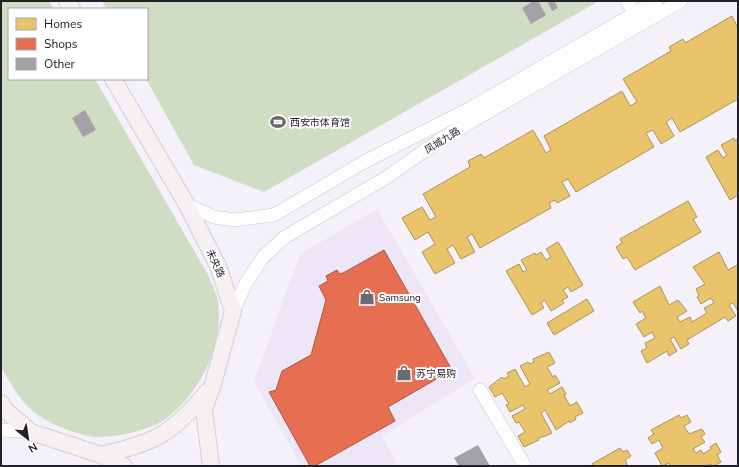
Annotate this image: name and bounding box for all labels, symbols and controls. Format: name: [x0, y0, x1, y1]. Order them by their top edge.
legend: [8, 8, 148, 80]
text: Homes: [44, 16, 82, 32]
text: Shops: [44, 36, 78, 52]
text: Other: [44, 56, 76, 72]
sports icon: 西安市体育馆: [269, 113, 287, 131]
place label: 西安市体育馆: [290, 116, 350, 130]
street label: 凤城九路: [422, 124, 463, 157]
street label: 未央路: [203, 247, 228, 280]
shop icon: Samsung: [358, 288, 376, 306]
place label: Samsung: [379, 291, 421, 305]
shop icon: 苏宁易购: [395, 364, 413, 382]
place label: 苏宁易购: [416, 367, 456, 381]
north arrow: [8, 419, 48, 459]
text: N: [25, 439, 40, 456]

